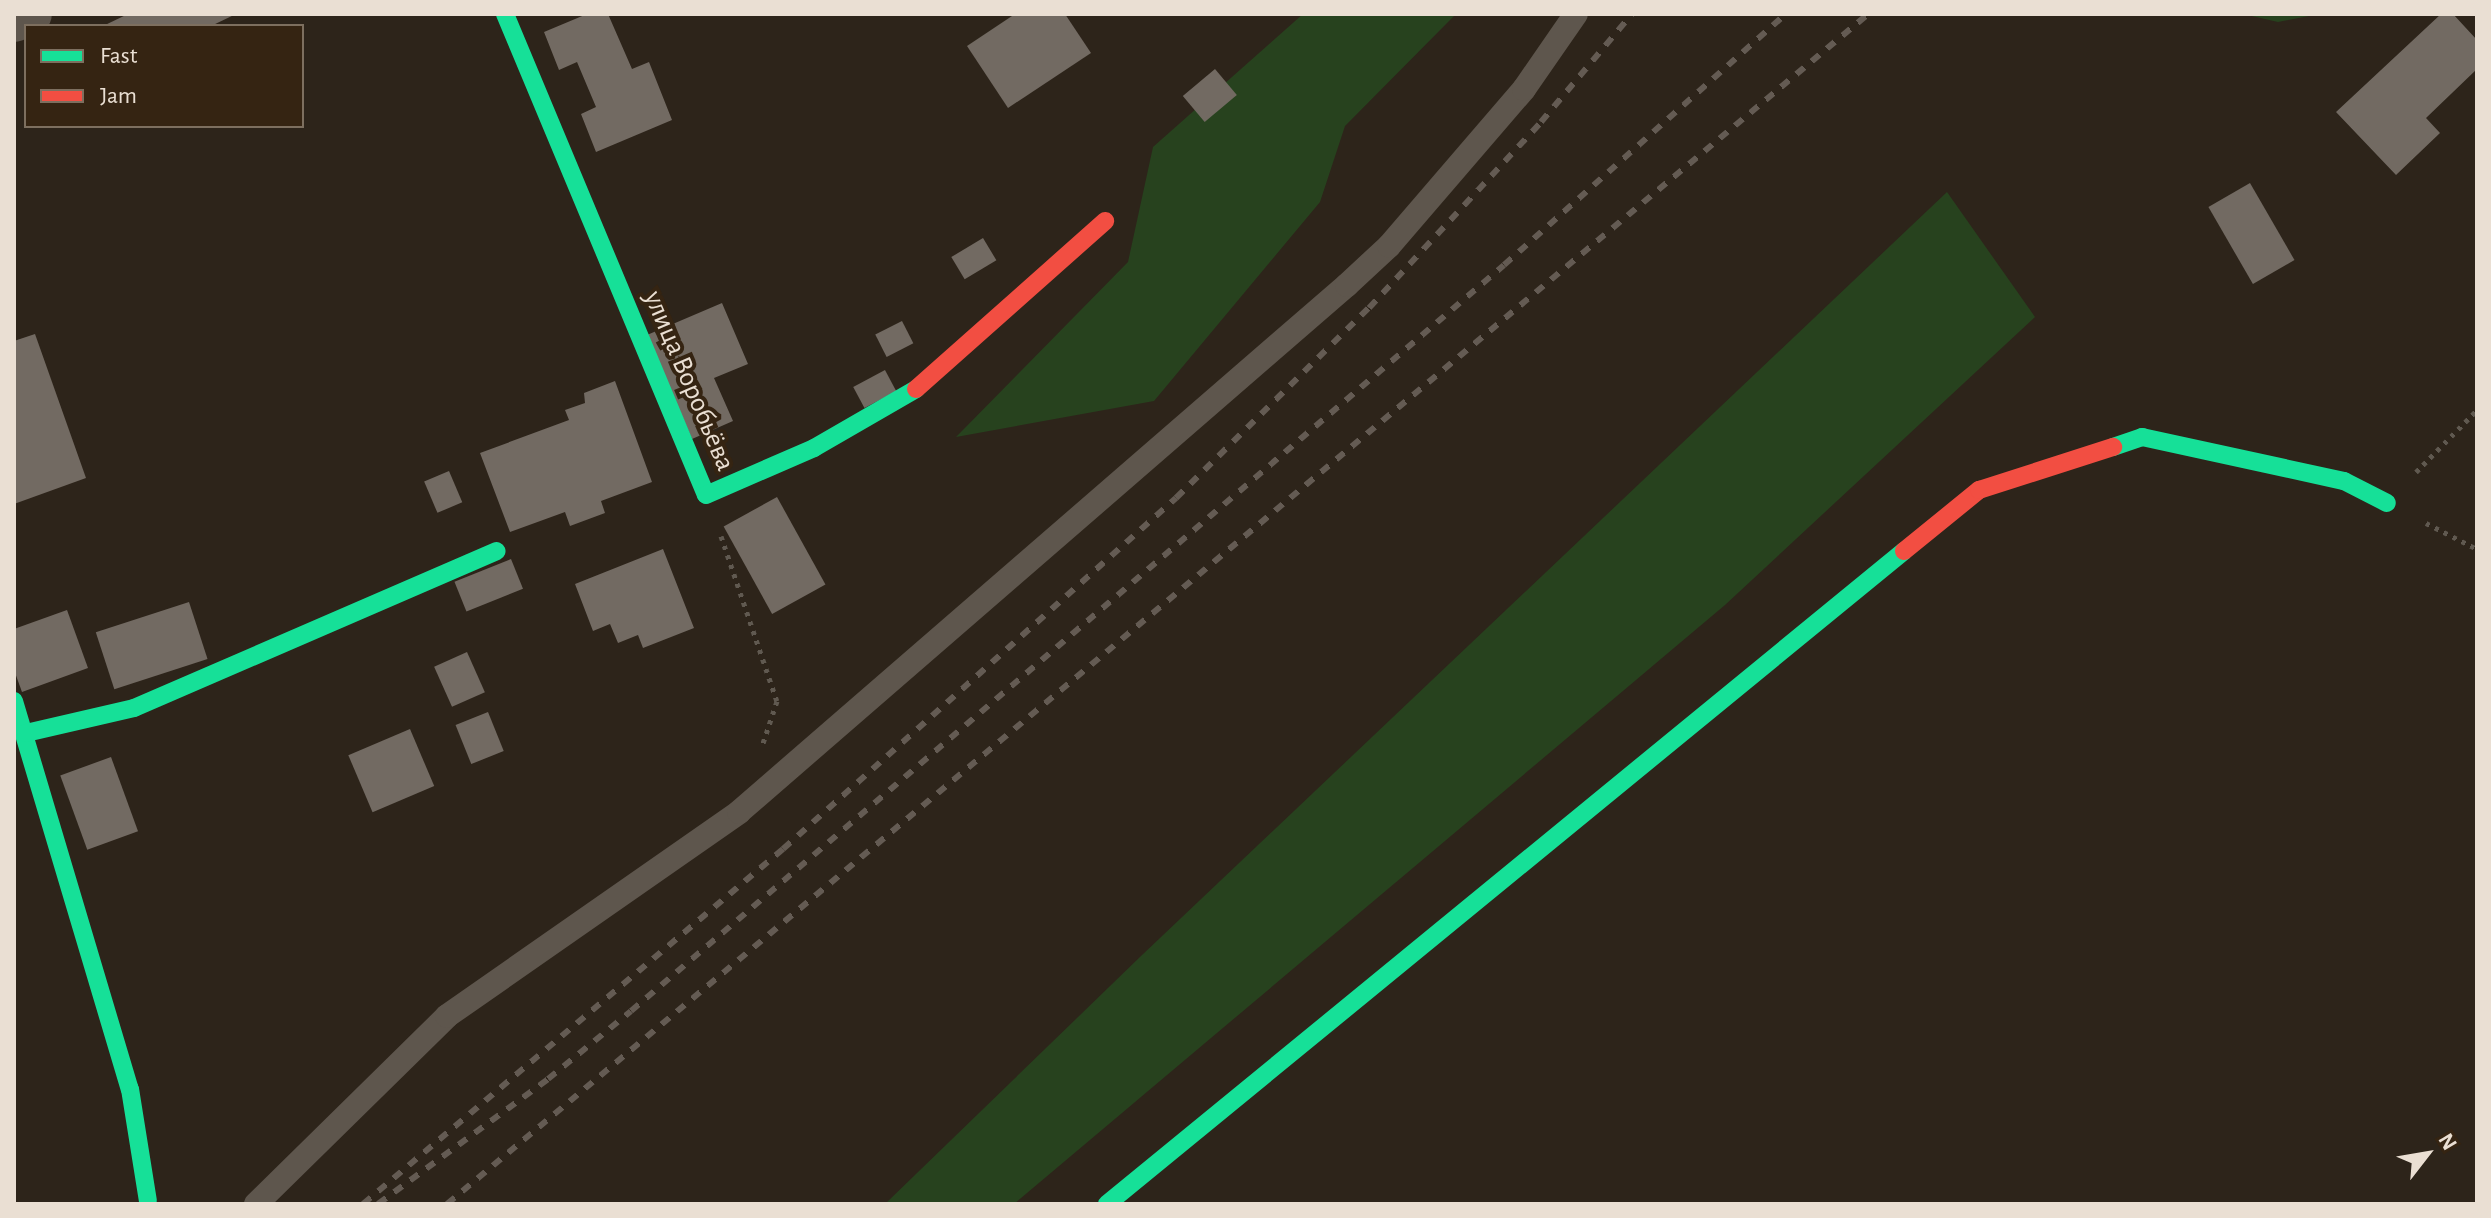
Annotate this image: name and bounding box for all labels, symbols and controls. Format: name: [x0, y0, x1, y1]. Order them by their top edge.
legend: [24, 24, 304, 128]
text: Fast: [100, 44, 137, 68]
text: Jam: [100, 84, 137, 108]
street label: улица Воробьёва: [636, 286, 742, 476]
north arrow: [2387, 1114, 2467, 1194]
text: N: [2434, 1129, 2461, 1154]

